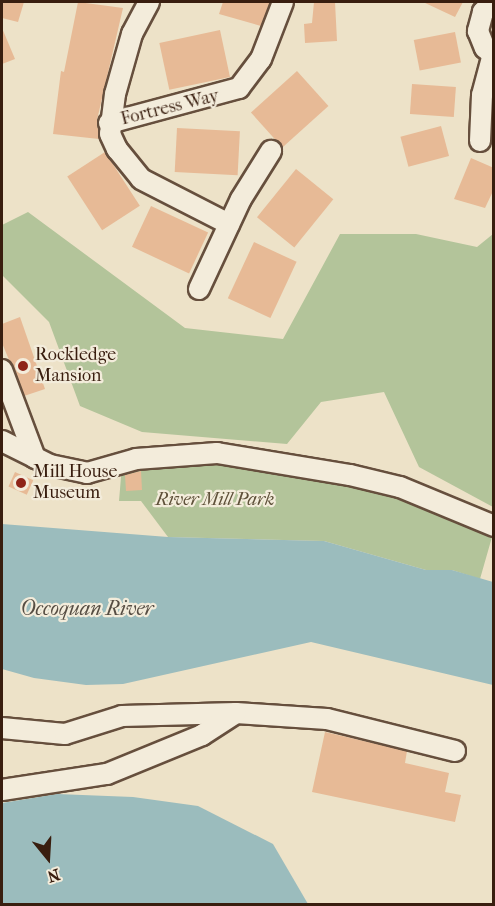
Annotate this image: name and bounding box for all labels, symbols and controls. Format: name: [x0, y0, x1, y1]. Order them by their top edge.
street label: Fortress Way: [119, 85, 221, 131]
place label: Rockledge Mansion: [35, 345, 116, 388]
marker: Rockledge Mansion: [16, 359, 30, 373]
place label: Mill House Museum: [33, 462, 117, 504]
marker: Mill House Museum: [14, 476, 28, 490]
park label: River Mill Park: [156, 489, 274, 511]
water label: Occoquan River: [20, 596, 154, 620]
north arrow: [18, 828, 78, 888]
text: N: [45, 865, 62, 887]

